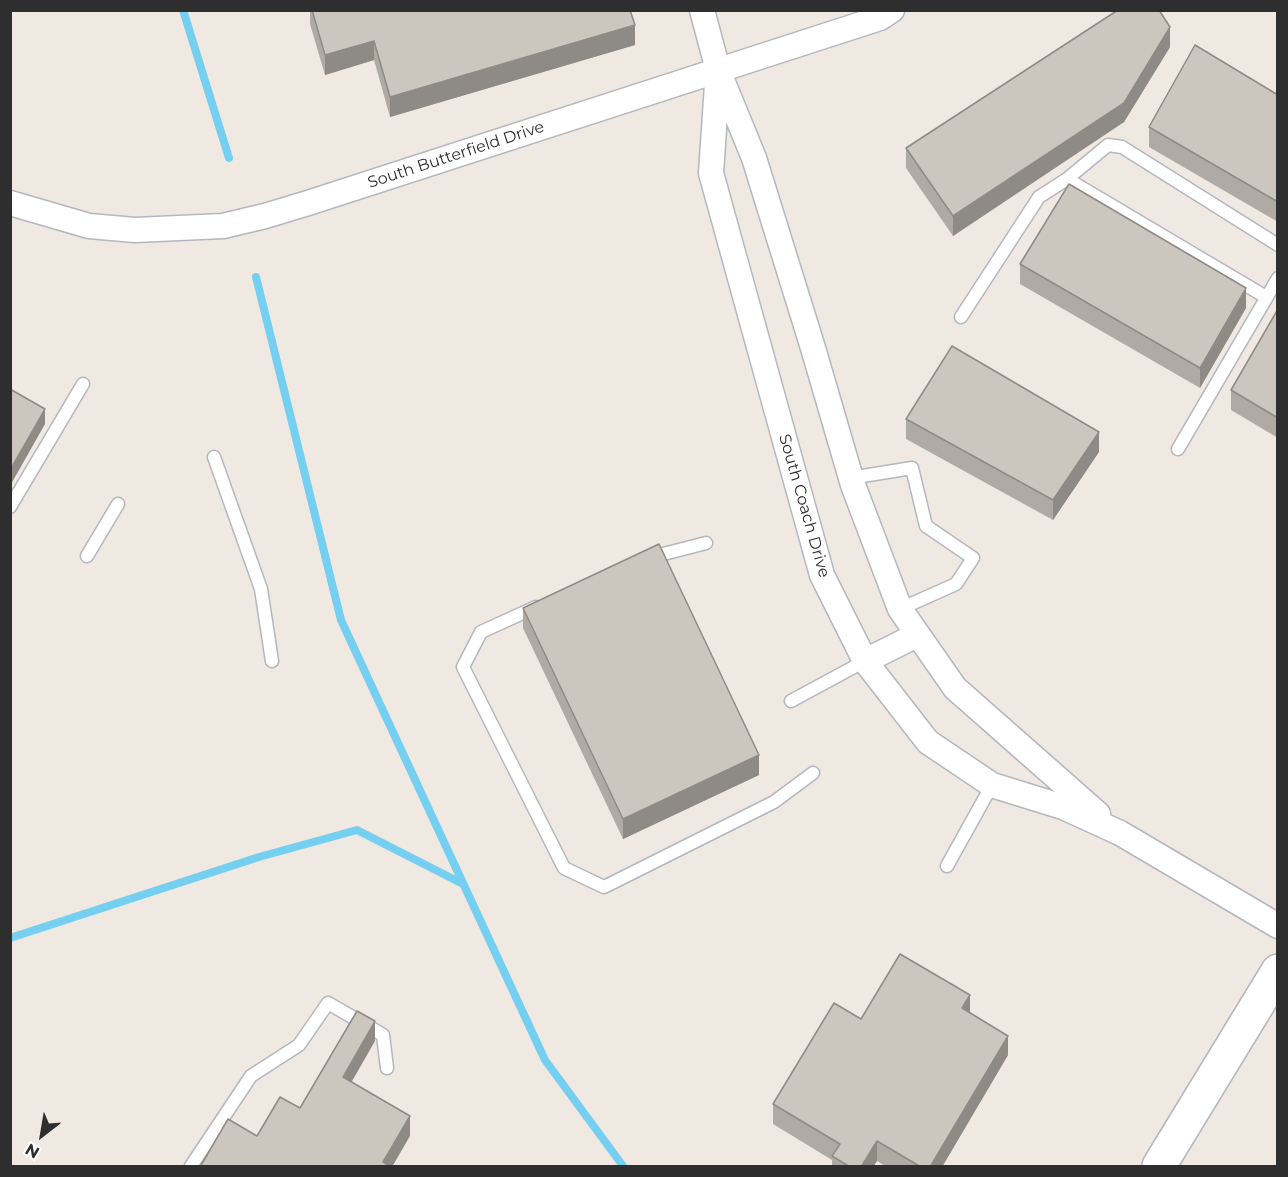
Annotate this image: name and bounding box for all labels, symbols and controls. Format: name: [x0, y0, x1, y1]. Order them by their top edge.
street label: South Butterfield Drive: [365, 117, 547, 193]
street label: South Coach Drive: [774, 432, 834, 580]
north arrow: [12, 1105, 72, 1165]
text: N: [22, 1139, 43, 1162]

